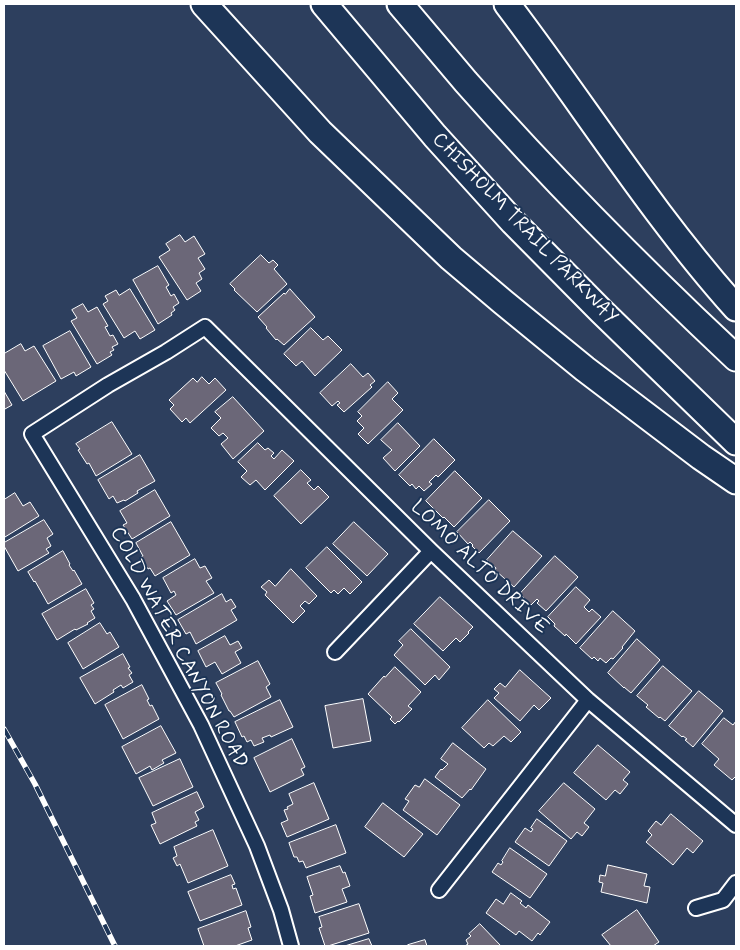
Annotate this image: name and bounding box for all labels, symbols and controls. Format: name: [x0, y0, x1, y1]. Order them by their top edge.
street label: CHISHOLM TRAIL PARKWAY: [426, 128, 622, 330]
street label: LOMO ALTO DRIVE: [405, 496, 553, 640]
street label: COLD WATER CANYON ROAD: [104, 523, 252, 773]

